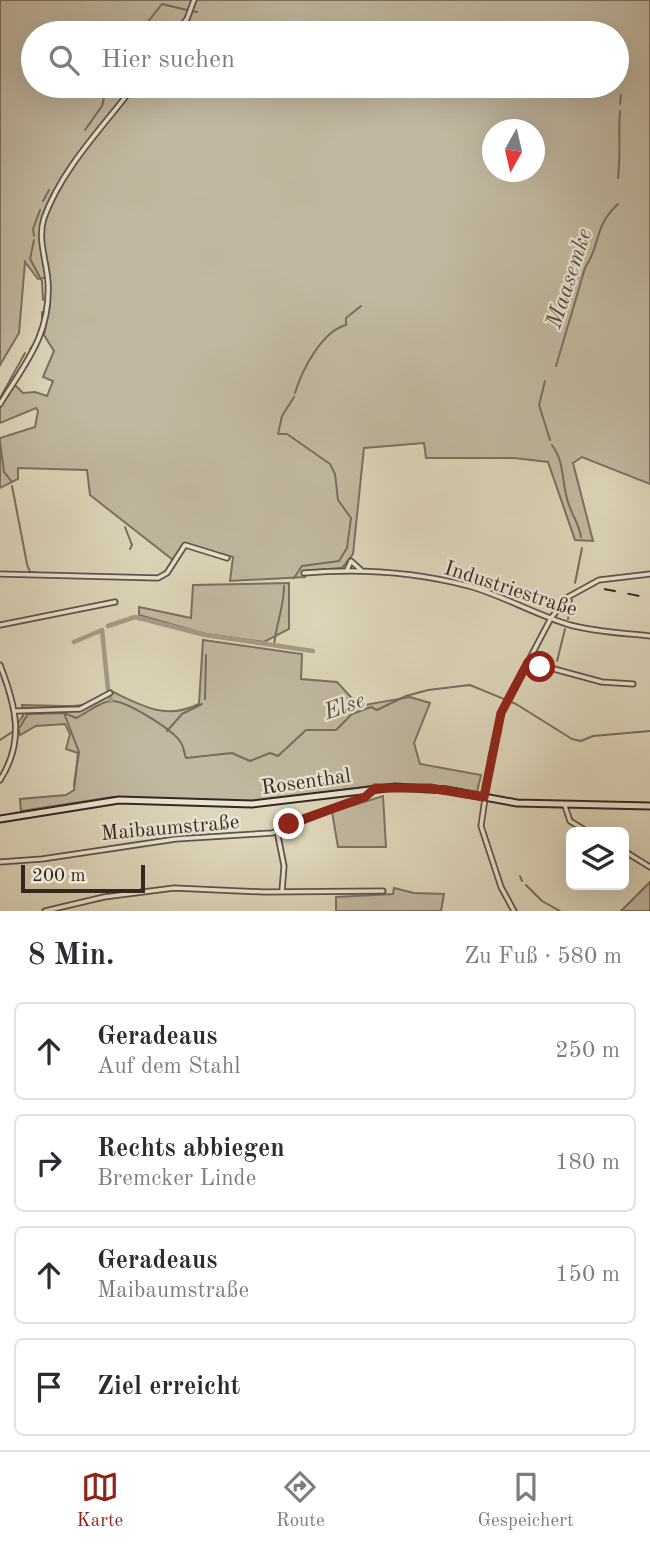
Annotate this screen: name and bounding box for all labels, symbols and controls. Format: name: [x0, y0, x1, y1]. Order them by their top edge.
search box: [21, 21, 629, 98]
icon: search: [45, 41, 83, 79]
text: Hier suchen: [101, 47, 235, 73]
north arrow: [482, 119, 545, 182]
water label: Maasemke: [542, 226, 596, 332]
street label: Industriestraße: [441, 558, 580, 621]
route start: [524, 651, 555, 682]
water label: Else: [320, 689, 368, 724]
street label: Rosenthal: [260, 766, 353, 799]
route end: [273, 808, 304, 839]
street label: Maibaumstraße: [100, 812, 240, 845]
map controls: [566, 827, 629, 890]
button: layers: [566, 827, 629, 890]
scale bar: [21, 862, 145, 894]
text: 200 m: [32, 867, 85, 886]
text: 8 Min.: [28, 941, 114, 971]
text: Zu Fuß · 580 m: [464, 945, 622, 968]
text: Geradeaus: [97, 1024, 217, 1050]
icon: ahead: [30, 1032, 68, 1070]
text: 250 m: [555, 1039, 620, 1062]
text: Auf dem Stahl: [97, 1055, 241, 1078]
text: Rechts abbiegen: [97, 1136, 285, 1162]
icon: right: [30, 1144, 68, 1182]
text: 180 m: [555, 1151, 620, 1174]
text: Bremcker Linde: [97, 1167, 256, 1190]
text: Geradeaus: [97, 1248, 217, 1274]
icon: ahead: [30, 1256, 68, 1294]
text: 150 m: [555, 1263, 620, 1286]
text: Maibaumstraße: [97, 1279, 249, 1302]
icon: arrive: [30, 1368, 68, 1406]
text: Ziel erreicht: [97, 1374, 240, 1400]
tab: Karte: [76, 1468, 123, 1533]
tab: Route: [276, 1468, 325, 1533]
tab: Gespeichert: [477, 1468, 574, 1533]

